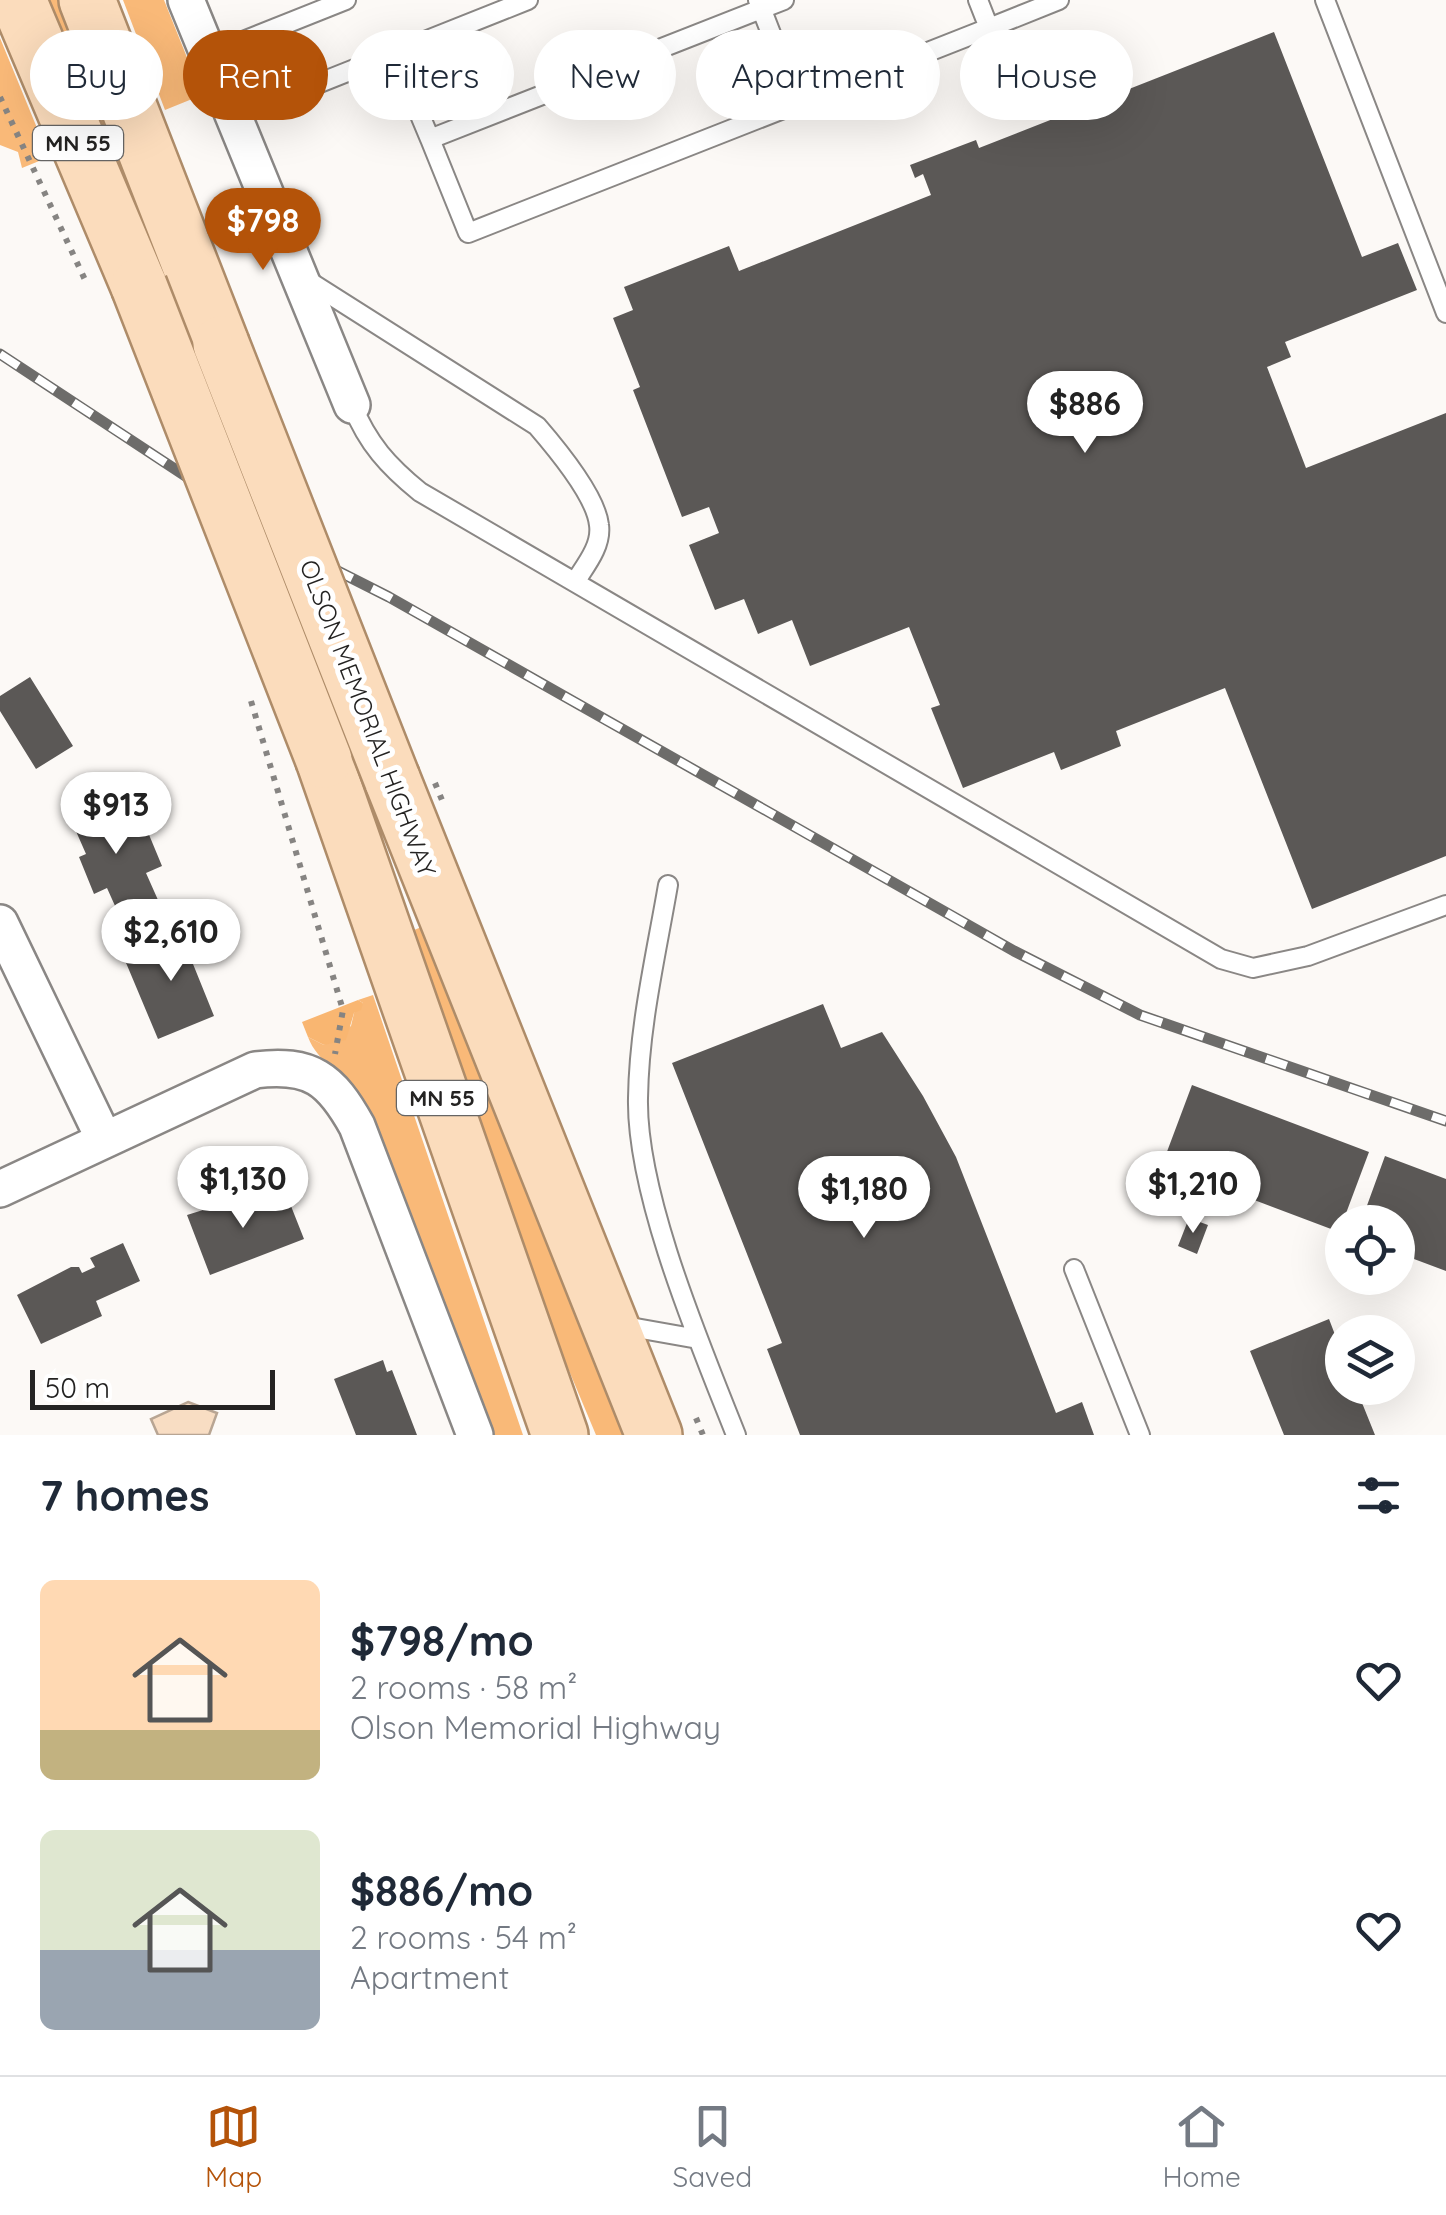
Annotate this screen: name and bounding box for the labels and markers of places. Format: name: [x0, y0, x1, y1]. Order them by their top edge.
pin: $798: [204, 188, 322, 273]
pin: $886: [1026, 371, 1144, 456]
pin: $913: [57, 772, 175, 857]
pin: $2,610: [90, 899, 252, 984]
pin: $1,130: [162, 1146, 324, 1231]
pin: $1,210: [1112, 1151, 1274, 1236]
pin: $1,180: [783, 1156, 945, 1241]

